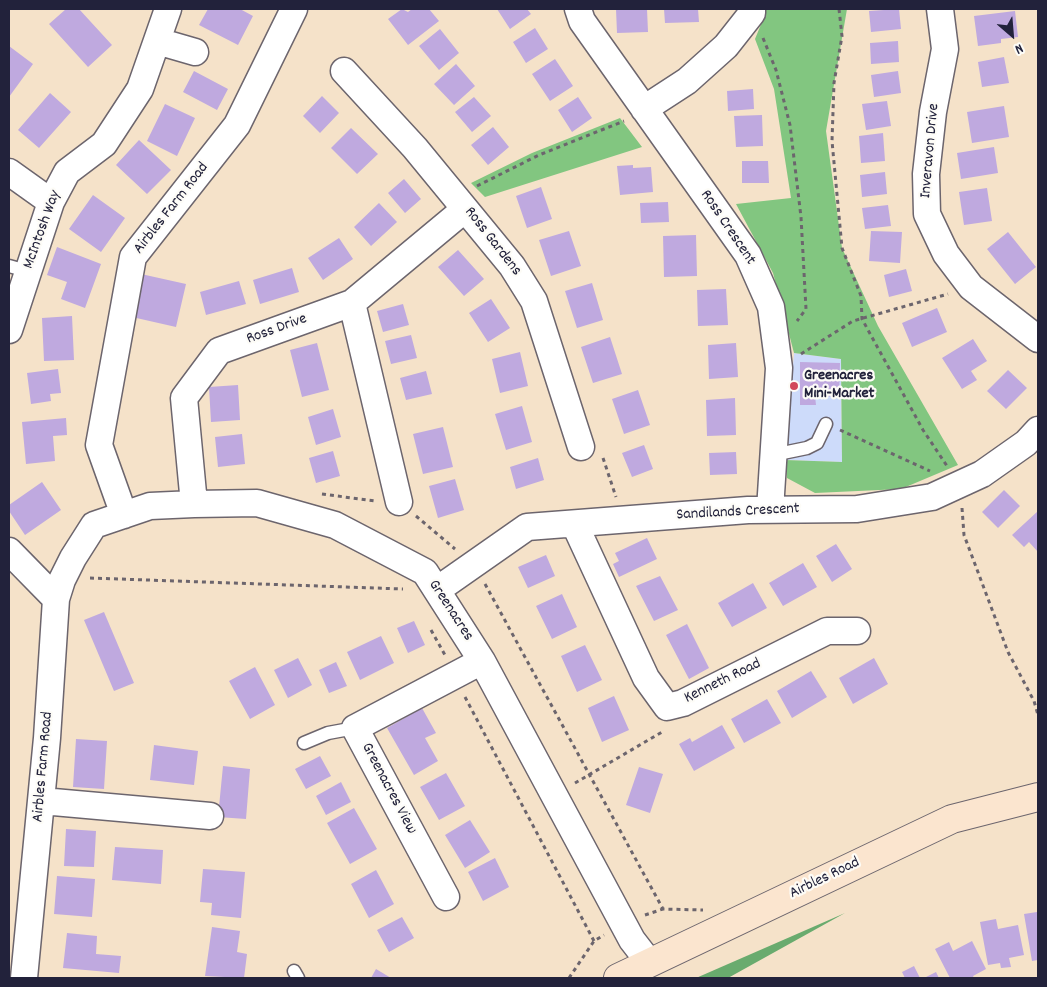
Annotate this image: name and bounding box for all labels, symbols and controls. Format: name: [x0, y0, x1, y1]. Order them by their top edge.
north arrow: [987, 10, 1037, 60]
text: N: [1011, 38, 1026, 59]
street label: Inveravon Drive: [917, 103, 945, 199]
street label: Airbles Farm Road: [130, 159, 214, 259]
street label: Ross Crescent: [695, 187, 759, 269]
street label: McIntosh Way: [20, 188, 66, 272]
street label: Ross Gardens: [459, 204, 525, 280]
street label: Ross Drive: [244, 310, 310, 350]
place label: Greenacres Mini-Market: [804, 367, 874, 405]
marker: Greenacres Mini-Market: [788, 380, 800, 392]
street label: Sandilands Crescent: [676, 500, 800, 526]
street label: Greenacres: [423, 577, 477, 645]
street label: Kenneth Road: [681, 655, 765, 709]
street label: Airbles Farm Road: [30, 711, 58, 823]
street label: Greenacres View: [356, 740, 420, 838]
street label: Airbles Road: [787, 854, 863, 904]

